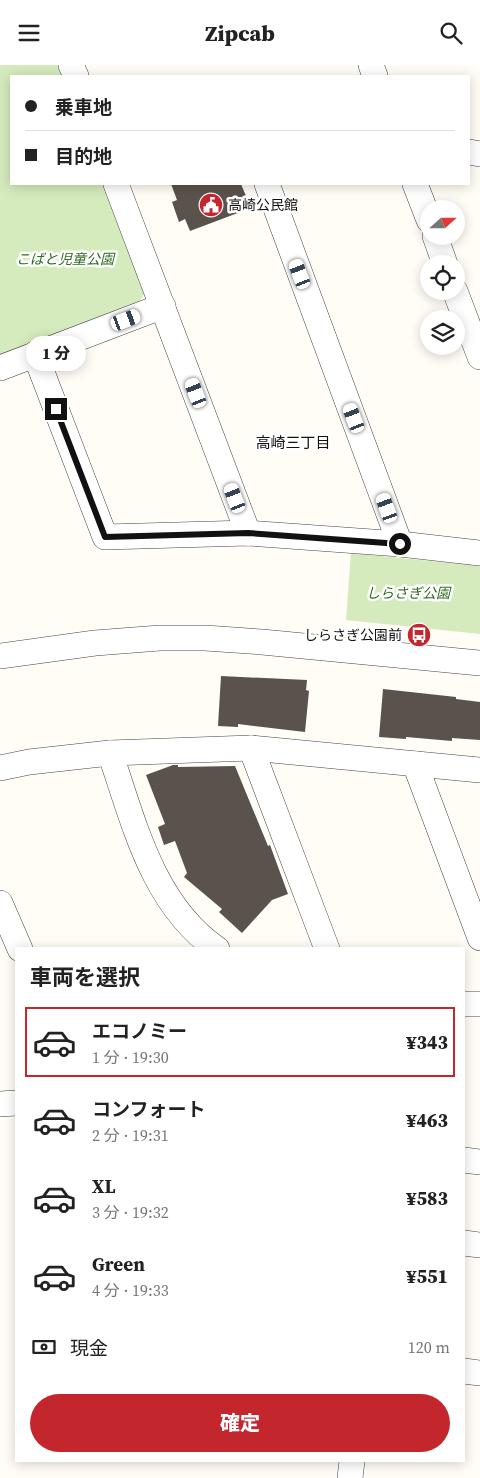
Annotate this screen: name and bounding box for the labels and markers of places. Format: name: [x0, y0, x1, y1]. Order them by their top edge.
public building icon: 高崎公民館: [198, 192, 224, 218]
place label: 高崎公民館: [228, 195, 298, 215]
bus stop icon: しらさぎ公園前: [406, 622, 432, 648]
place label: しらさぎ公園前: [304, 625, 402, 645]

